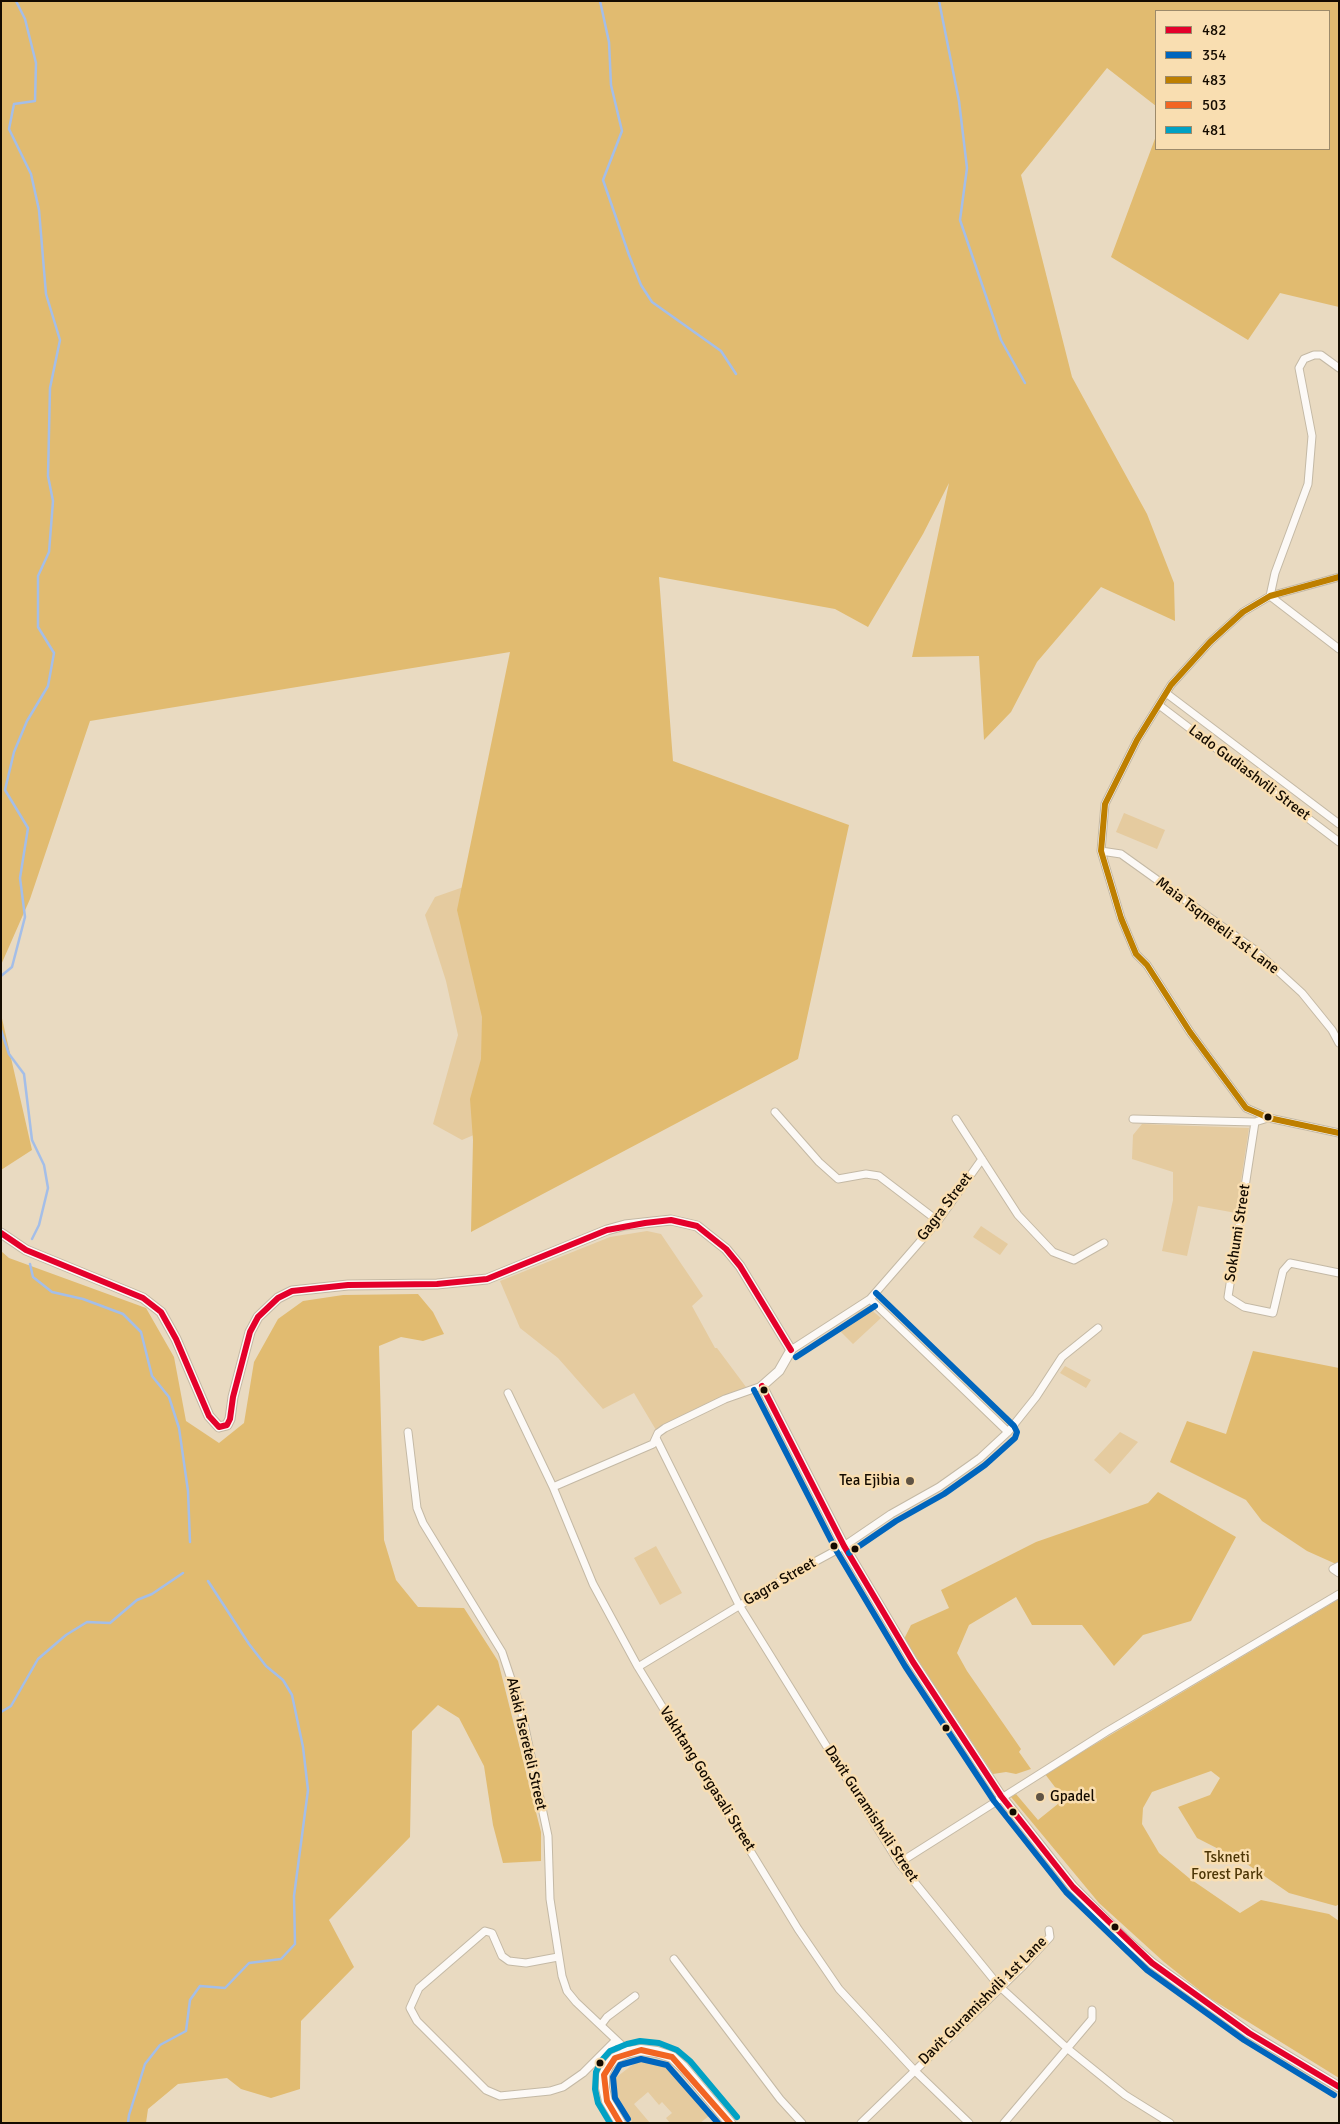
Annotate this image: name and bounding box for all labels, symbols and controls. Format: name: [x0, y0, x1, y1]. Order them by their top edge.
legend: [1155, 10, 1330, 150]
text: 482: [1202, 21, 1226, 39]
text: 354: [1202, 46, 1226, 64]
text: 483: [1202, 71, 1226, 89]
text: 503: [1202, 96, 1226, 114]
text: 481: [1202, 121, 1226, 139]
street label: Lado Gudiashvili Street: [1185, 721, 1313, 825]
street label: Maia Tsqneteli 1st Lane: [1152, 874, 1282, 978]
unlabelled marker: [1263, 1112, 1273, 1122]
street label: Gagra Street: [914, 1169, 976, 1245]
street label: Sokhumi Street: [1221, 1183, 1255, 1283]
unlabelled marker: [759, 1385, 769, 1395]
place label: Tea Ejibia: [839, 1472, 900, 1490]
marker: Tea Ejibia: [904, 1475, 916, 1487]
unlabelled marker: [829, 1541, 839, 1551]
unlabelled marker: [850, 1544, 860, 1554]
street label: Gagra Street: [741, 1554, 819, 1610]
street label: Akaki Tsereteli Street: [502, 1676, 550, 1812]
street label: Vakhtang Gorgasali Street: [655, 1703, 759, 1855]
unlabelled marker: [941, 1723, 951, 1733]
street label: Davit Guramishvili Street: [820, 1742, 922, 1886]
place label: Gpadel: [1050, 1788, 1095, 1806]
marker: Gpadel: [1034, 1791, 1046, 1803]
unlabelled marker: [1008, 1807, 1018, 1817]
park label: Tskneti Forest Park: [1191, 1849, 1263, 1884]
unlabelled marker: [1110, 1922, 1120, 1932]
street label: Davit Guramishvili 1st Lane: [915, 1933, 1051, 2069]
unlabelled marker: [595, 2058, 605, 2068]

